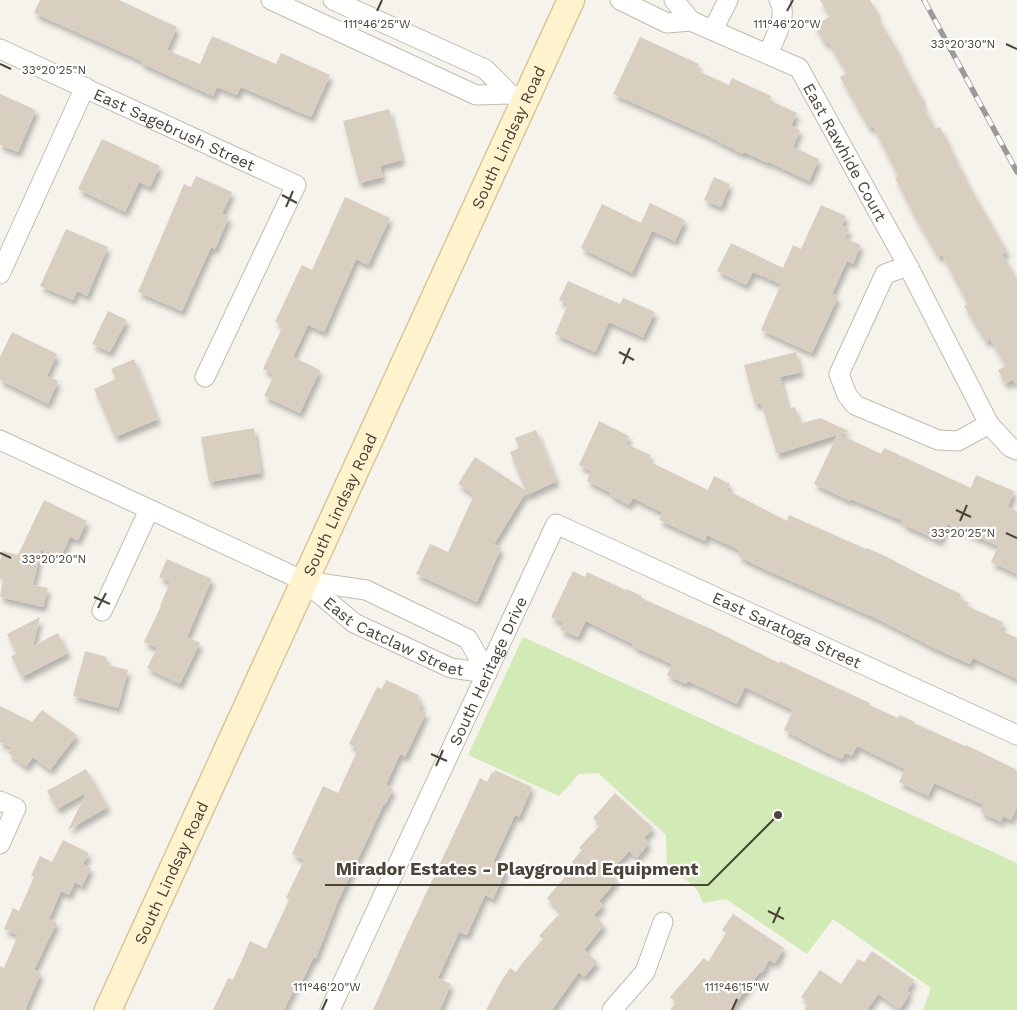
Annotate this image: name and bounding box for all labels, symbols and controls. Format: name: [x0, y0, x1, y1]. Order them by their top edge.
text: 111°46'25"W: [343, 17, 411, 31]
text: 111°46'20"W: [753, 17, 821, 31]
text: 33°20'30"N: [931, 37, 995, 51]
text: 33°20'25"N: [22, 63, 86, 77]
street label: South Lindsay Road: [467, 63, 549, 212]
street label: East Rawhide Court: [800, 79, 891, 225]
street label: East Sagebrush Street: [91, 84, 258, 175]
street label: South Lindsay Road: [299, 430, 381, 579]
text: 33°20'25"N: [931, 526, 995, 540]
text: 33°20'20"N: [22, 552, 86, 566]
street label: East Saratoga Street: [710, 588, 865, 672]
street label: East Catclaw Street: [320, 592, 465, 679]
street label: South Heritage Drive: [445, 593, 531, 748]
street label: South Lindsay Road: [130, 798, 212, 947]
callout: Mirador Estates - Playground Equipment: [325, 852, 708, 885]
text: Mirador Estates - Playground Equipment: [336, 858, 698, 879]
text: 111°46'20"W: [293, 980, 361, 994]
text: 111°46'15"W: [705, 980, 770, 994]

